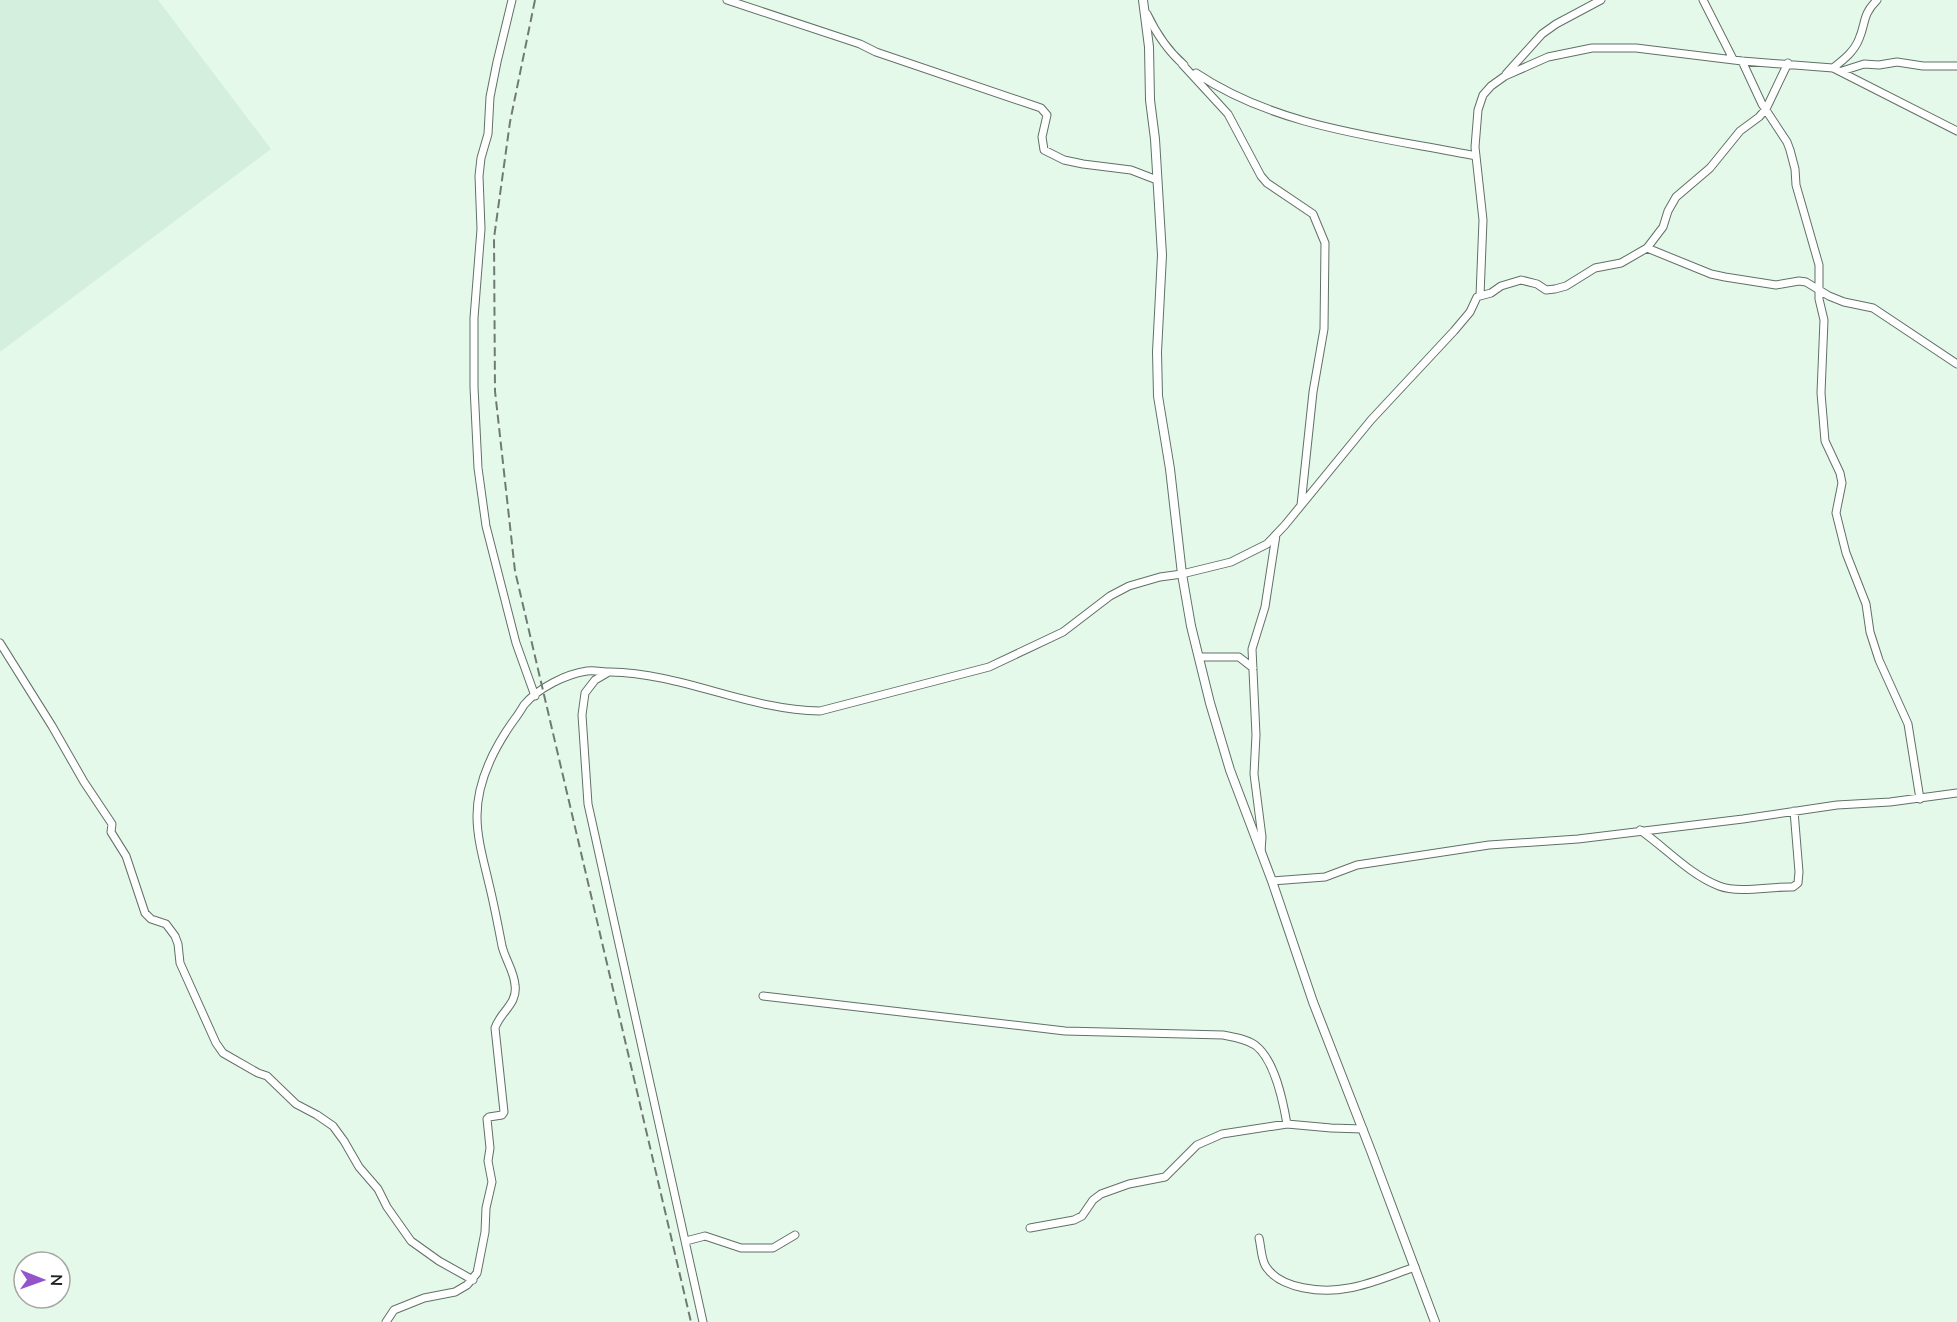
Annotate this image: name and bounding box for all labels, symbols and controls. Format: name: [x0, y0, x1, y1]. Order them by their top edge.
north arrow: [12, 1250, 72, 1310]
text: N: [47, 1274, 67, 1286]

